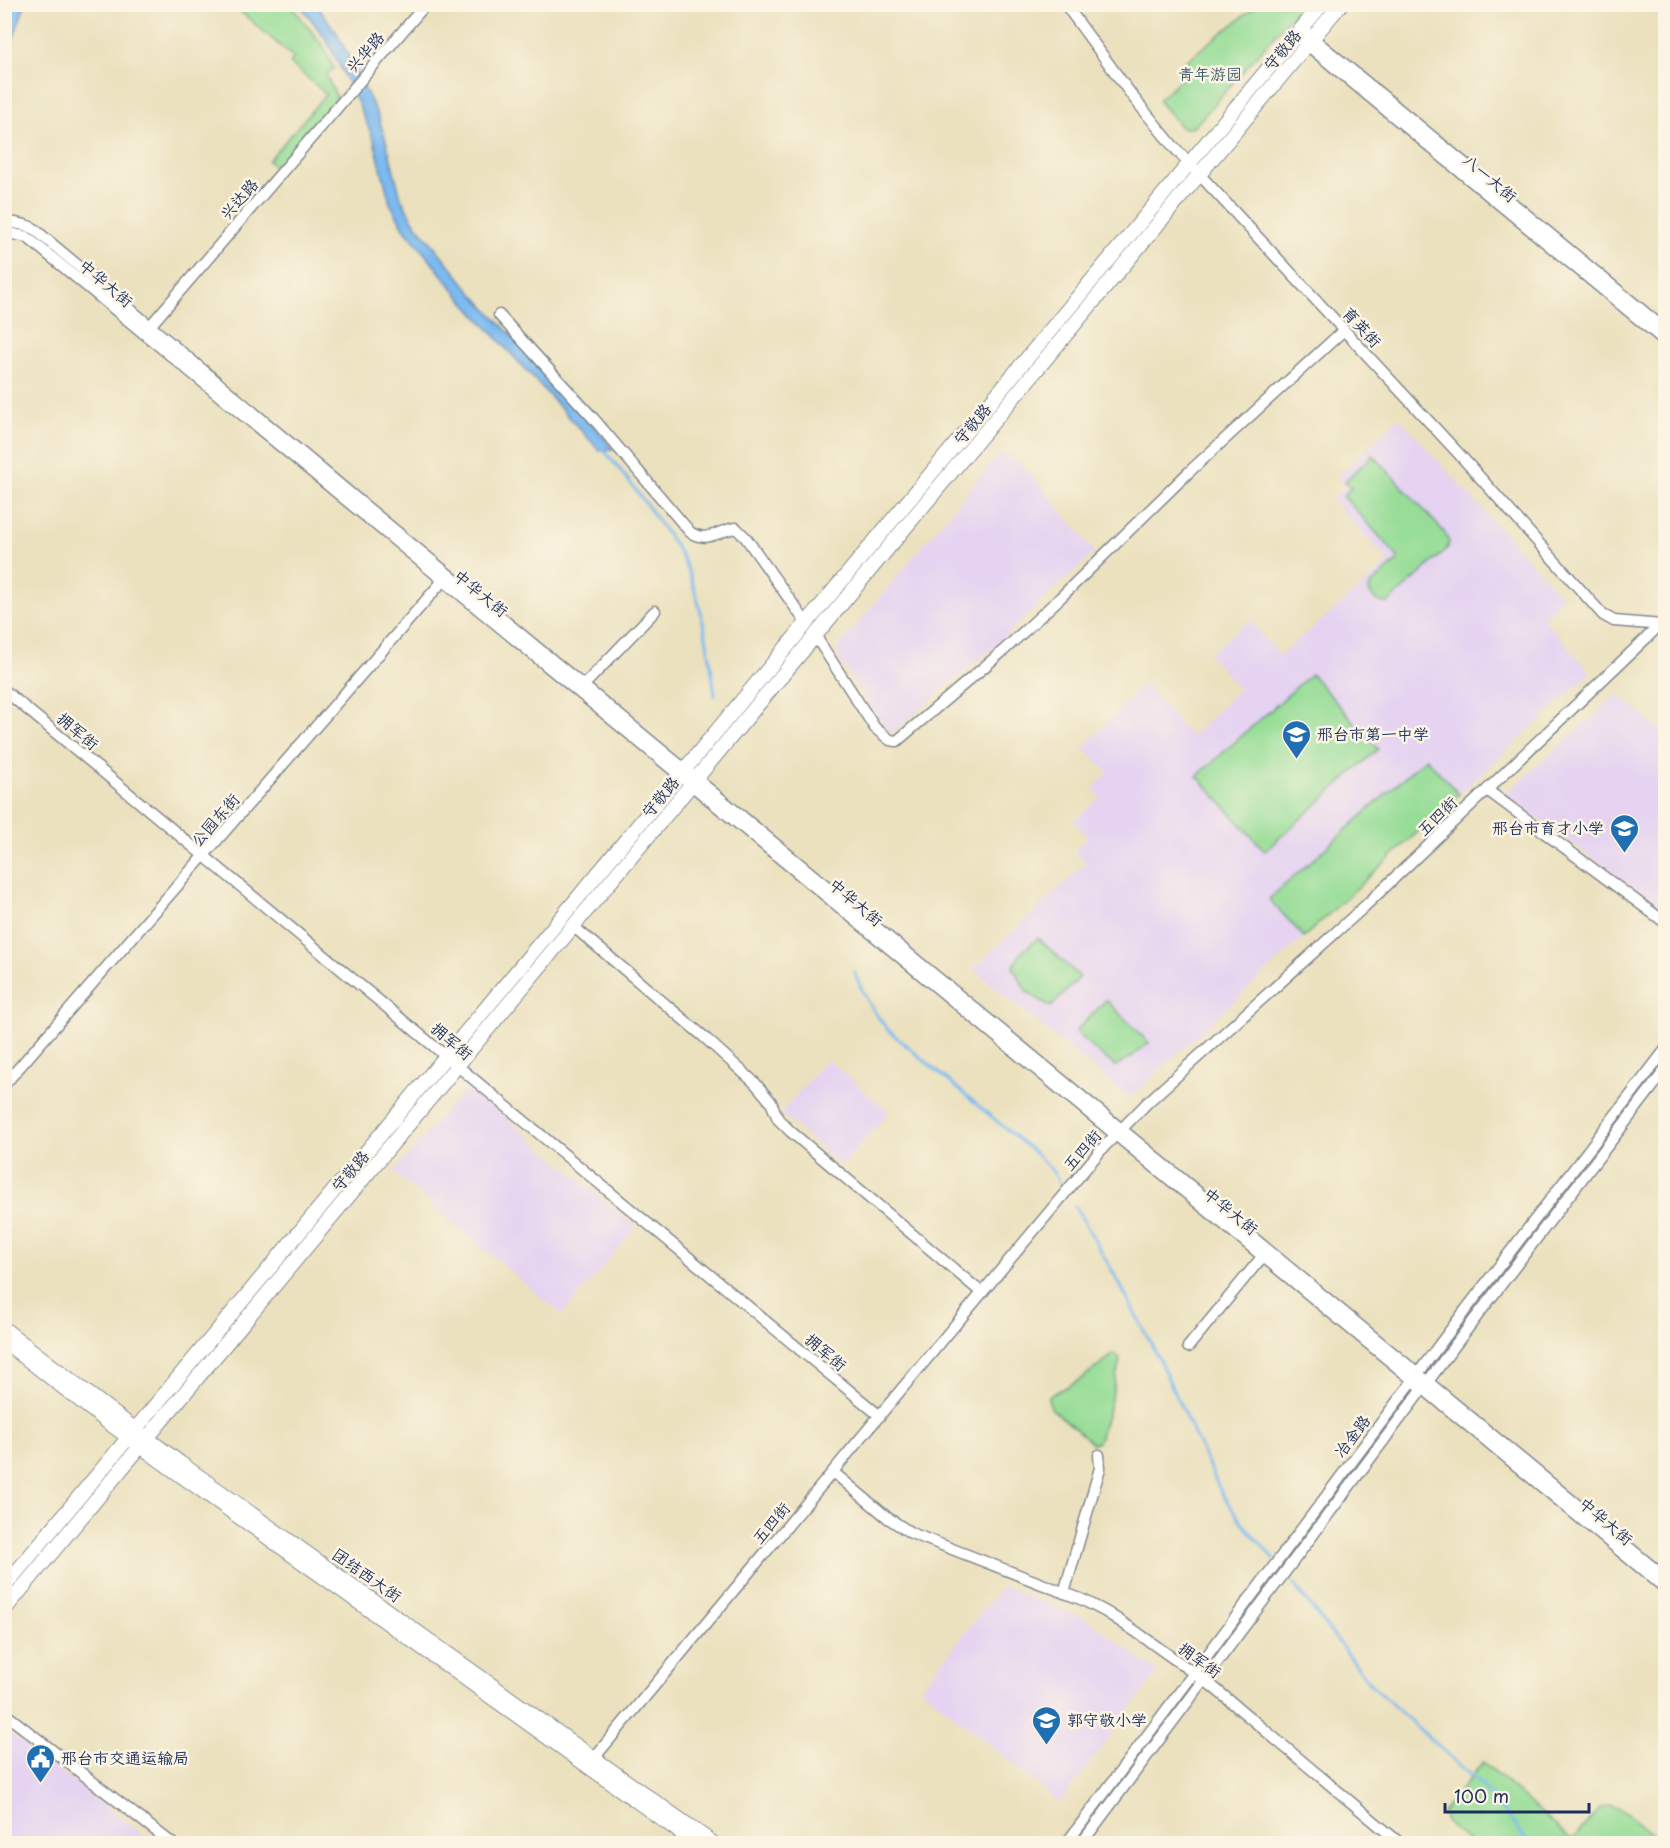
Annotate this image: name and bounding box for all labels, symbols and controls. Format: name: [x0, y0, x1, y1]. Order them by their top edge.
street label: 守敬路: [1257, 23, 1306, 75]
street label: 兴华路: [339, 25, 389, 77]
park label: 青年游园: [1178, 61, 1242, 85]
street label: 八一大街: [1458, 147, 1523, 207]
street label: 兴达路: [213, 172, 263, 224]
street label: 中华大街: [74, 252, 139, 312]
street label: 育英街: [1338, 301, 1388, 352]
street label: 守敬路: [947, 397, 996, 449]
street label: 中华大街: [449, 563, 514, 622]
street label: 拥军街: [53, 706, 105, 755]
school or university icon: 邢台市第一中学: [1280, 718, 1312, 760]
place label: 邢台市第一中学: [1317, 721, 1429, 745]
street label: 守敬路: [635, 770, 684, 822]
street label: 公园东街: [184, 787, 244, 851]
street label: 五四街: [1411, 790, 1462, 841]
school or university icon: 邢台市育才小学: [1609, 812, 1641, 854]
place label: 邢台市育才小学: [1492, 815, 1604, 839]
street label: 中华大街: [824, 871, 889, 931]
street label: 拥军街: [427, 1016, 479, 1065]
street label: 五四街: [1056, 1123, 1106, 1175]
street label: 守敬路: [325, 1144, 374, 1196]
street label: 中华大街: [1199, 1181, 1264, 1240]
street label: 拥军街: [801, 1327, 853, 1376]
street label: 冶金路: [1327, 1409, 1375, 1462]
street label: 中华大街: [1574, 1490, 1639, 1550]
street label: 五四街: [746, 1496, 795, 1548]
street label: 团结西大街: [328, 1541, 407, 1607]
street label: 拥军街: [1174, 1635, 1227, 1683]
school or university icon: 郭守敬小学: [1030, 1704, 1062, 1746]
place label: 郭守敬小学: [1067, 1707, 1147, 1731]
public building icon: 邢台市交通运输局: [24, 1742, 56, 1784]
place label: 邢台市交通运输局: [61, 1745, 189, 1769]
scale bar: [1445, 1776, 1589, 1814]
text: 100 m: [1454, 1782, 1509, 1809]

